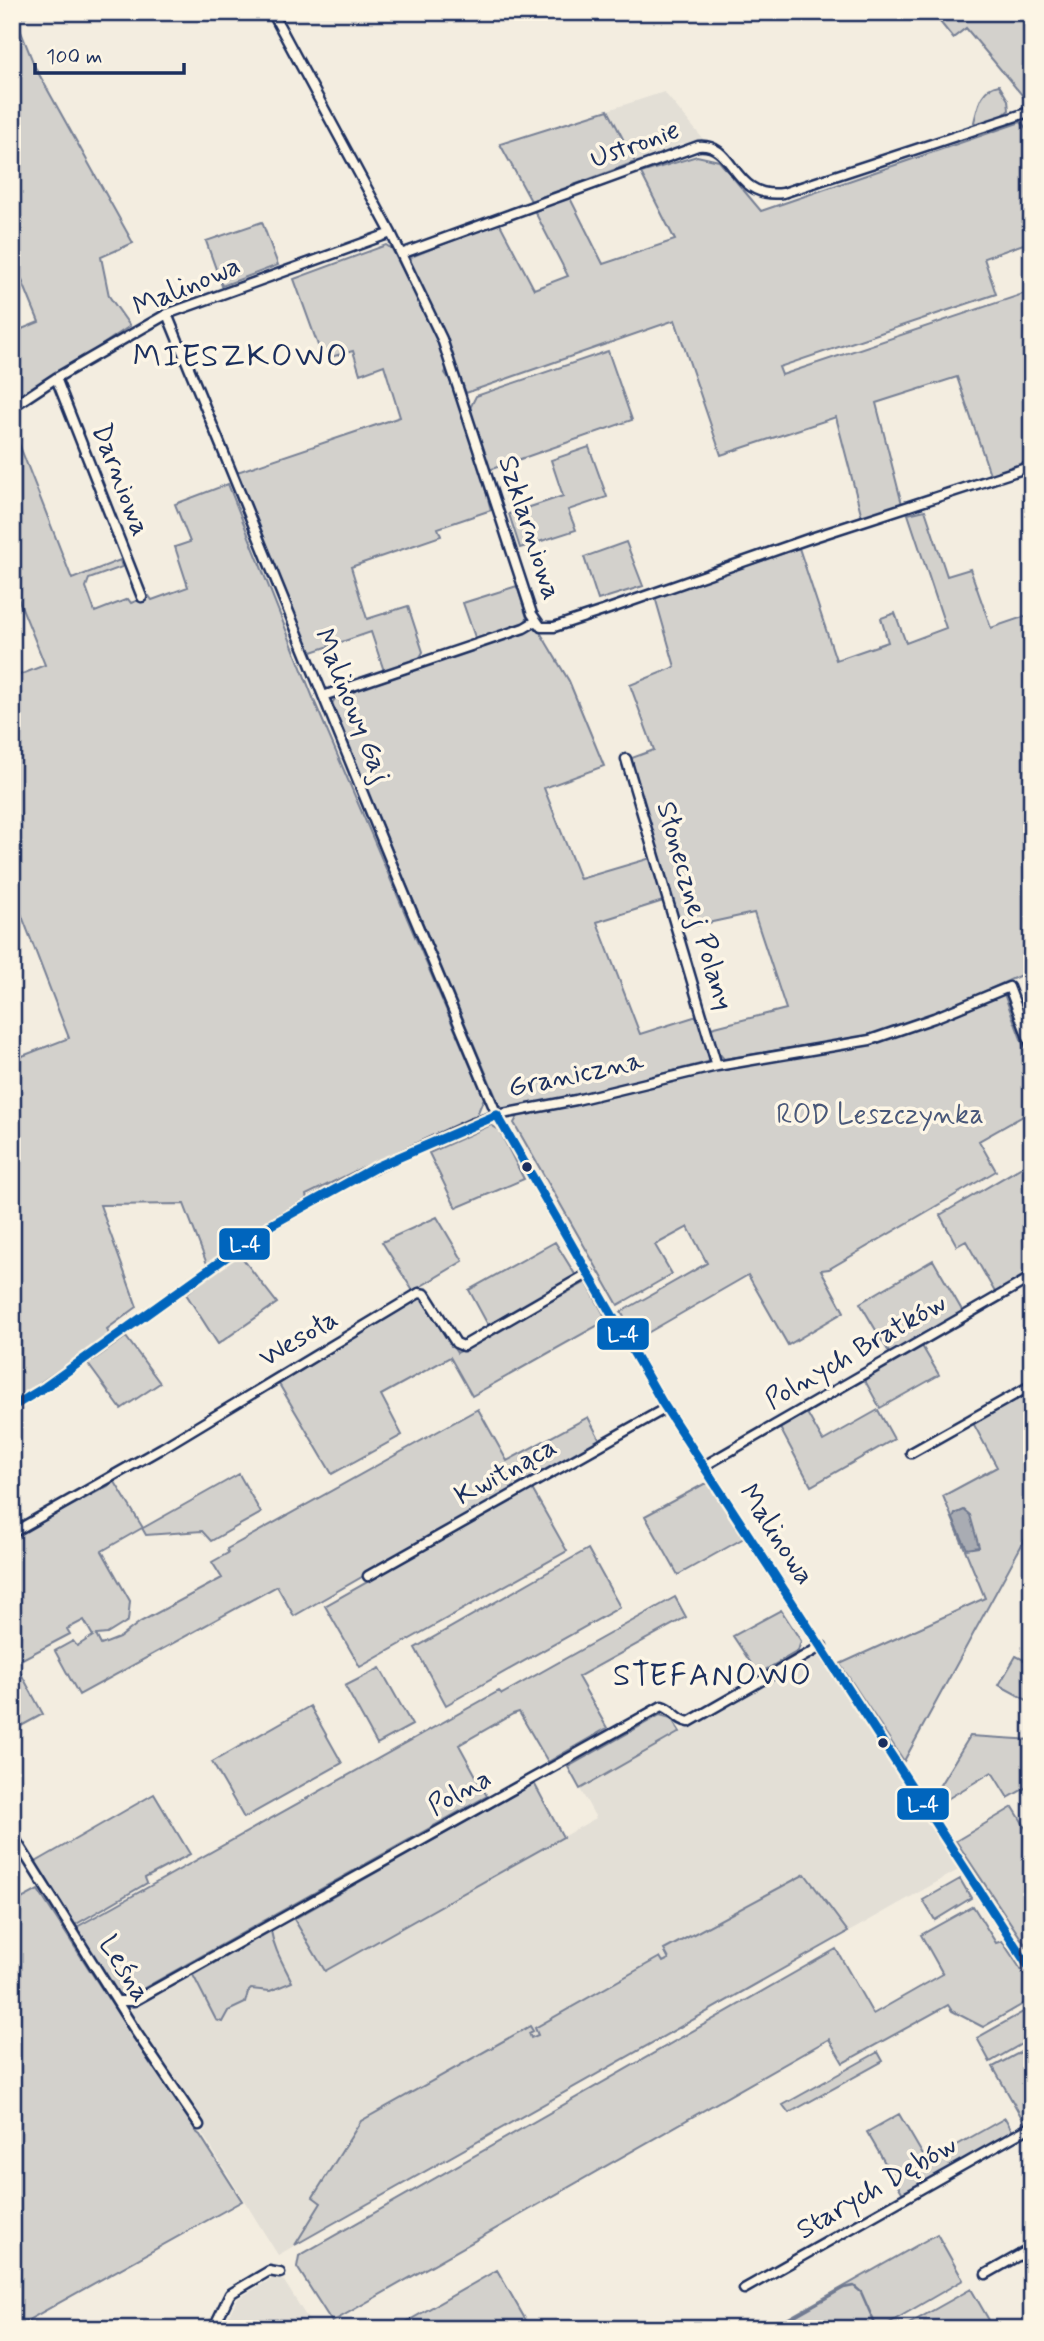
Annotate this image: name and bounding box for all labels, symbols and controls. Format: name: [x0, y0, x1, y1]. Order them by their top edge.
scale bar: [35, 32, 184, 76]
text: 100 m: [46, 43, 102, 71]
street label: Ustronie: [585, 112, 685, 178]
street label: Malinowa: [128, 248, 246, 326]
district label: MIESZKOWO: [133, 336, 349, 378]
street label: Darniowa: [82, 419, 158, 541]
street label: Szklarniowa: [488, 451, 570, 605]
street label: Malinowy Gaj: [304, 624, 400, 788]
street label: Słonecznej Polany: [647, 797, 741, 1015]
street label: Graniczna: [505, 1043, 647, 1107]
park label: ROD Leszczynka: [776, 1097, 984, 1134]
unlabelled marker: [520, 1160, 534, 1174]
line badge: L-4: [218, 1227, 271, 1261]
text: L-4: [229, 1233, 261, 1258]
street label: Polnych Bratków: [759, 1285, 953, 1419]
street label: Wesoła: [253, 1301, 345, 1377]
line badge: L-4: [596, 1317, 650, 1351]
text: L-4: [607, 1323, 639, 1348]
street label: Kwitnąca: [448, 1429, 564, 1515]
street label: Malinowa: [730, 1477, 822, 1593]
district label: STEFANOWO: [613, 1655, 813, 1697]
unlabelled marker: [876, 1736, 890, 1750]
street label: Polna: [422, 1761, 498, 1825]
line badge: L-4: [896, 1787, 950, 1821]
text: L-4: [907, 1793, 939, 1818]
street label: Leśna: [89, 1929, 159, 2009]
street label: Starych Dębów: [790, 2127, 964, 2249]

